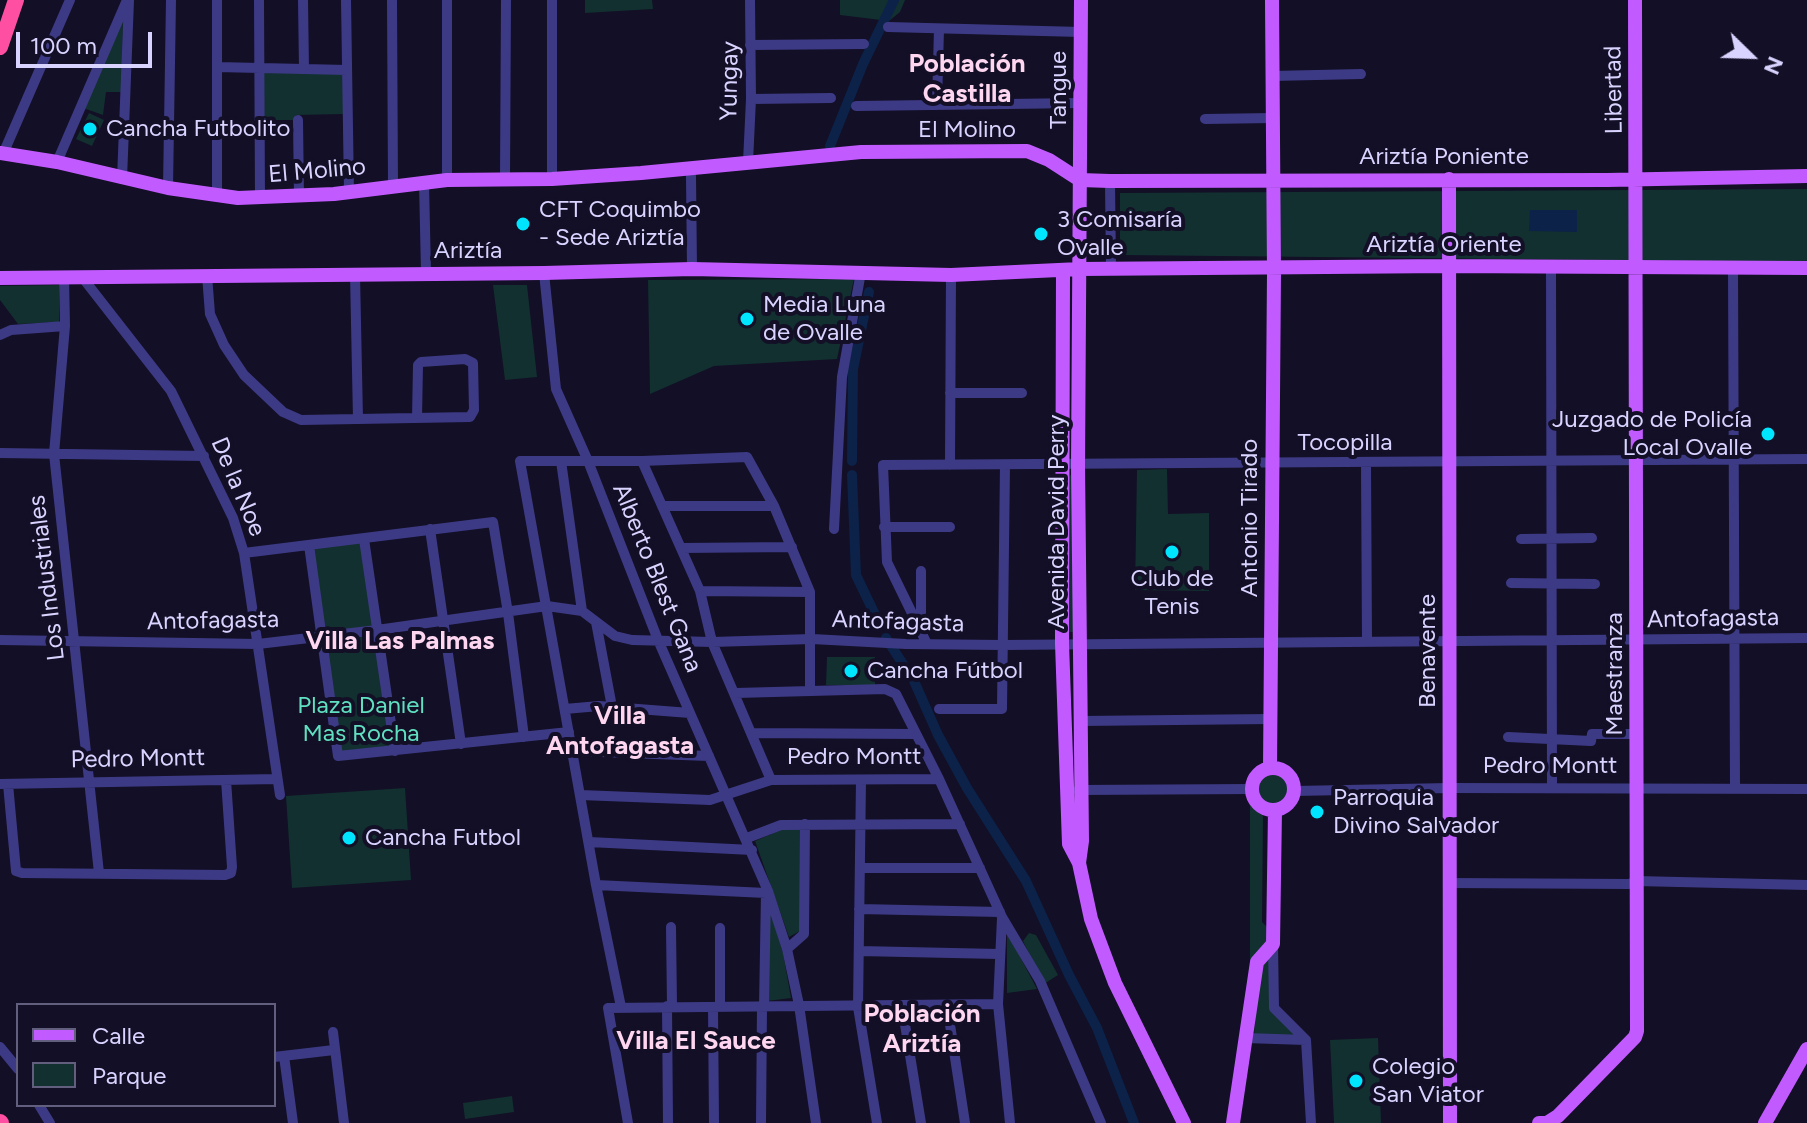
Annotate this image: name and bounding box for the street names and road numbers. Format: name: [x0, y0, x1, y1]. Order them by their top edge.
street label: Yungay: [715, 41, 745, 121]
street label: Libertad: [1599, 45, 1629, 135]
street label: Tangue: [1045, 51, 1073, 129]
street label: El Molino: [918, 116, 1016, 144]
street label: Ariztía Poniente: [1359, 143, 1529, 171]
street label: El Molino: [267, 152, 367, 190]
street label: Ariztía Oriente: [1366, 231, 1522, 259]
street label: Ariztía: [434, 237, 502, 265]
street label: Avenida David Perry: [1043, 415, 1071, 629]
street label: Tocopilla: [1297, 429, 1393, 457]
street label: De la Noe: [204, 433, 272, 541]
street label: Antonio Tirado: [1236, 439, 1264, 597]
street label: Alberto Blest Gana: [606, 479, 708, 677]
street label: Los Industriales: [23, 494, 71, 662]
street label: Benavente: [1414, 594, 1442, 708]
street label: Antofagasta: [1647, 603, 1779, 635]
street label: Antofagasta: [147, 605, 279, 637]
street label: Antofagasta: [831, 605, 965, 639]
street label: Maestranza: [1601, 612, 1629, 736]
street label: Pedro Montt: [70, 743, 206, 775]
street label: Pedro Montt: [787, 743, 921, 771]
street label: Pedro Montt: [1483, 752, 1617, 780]

